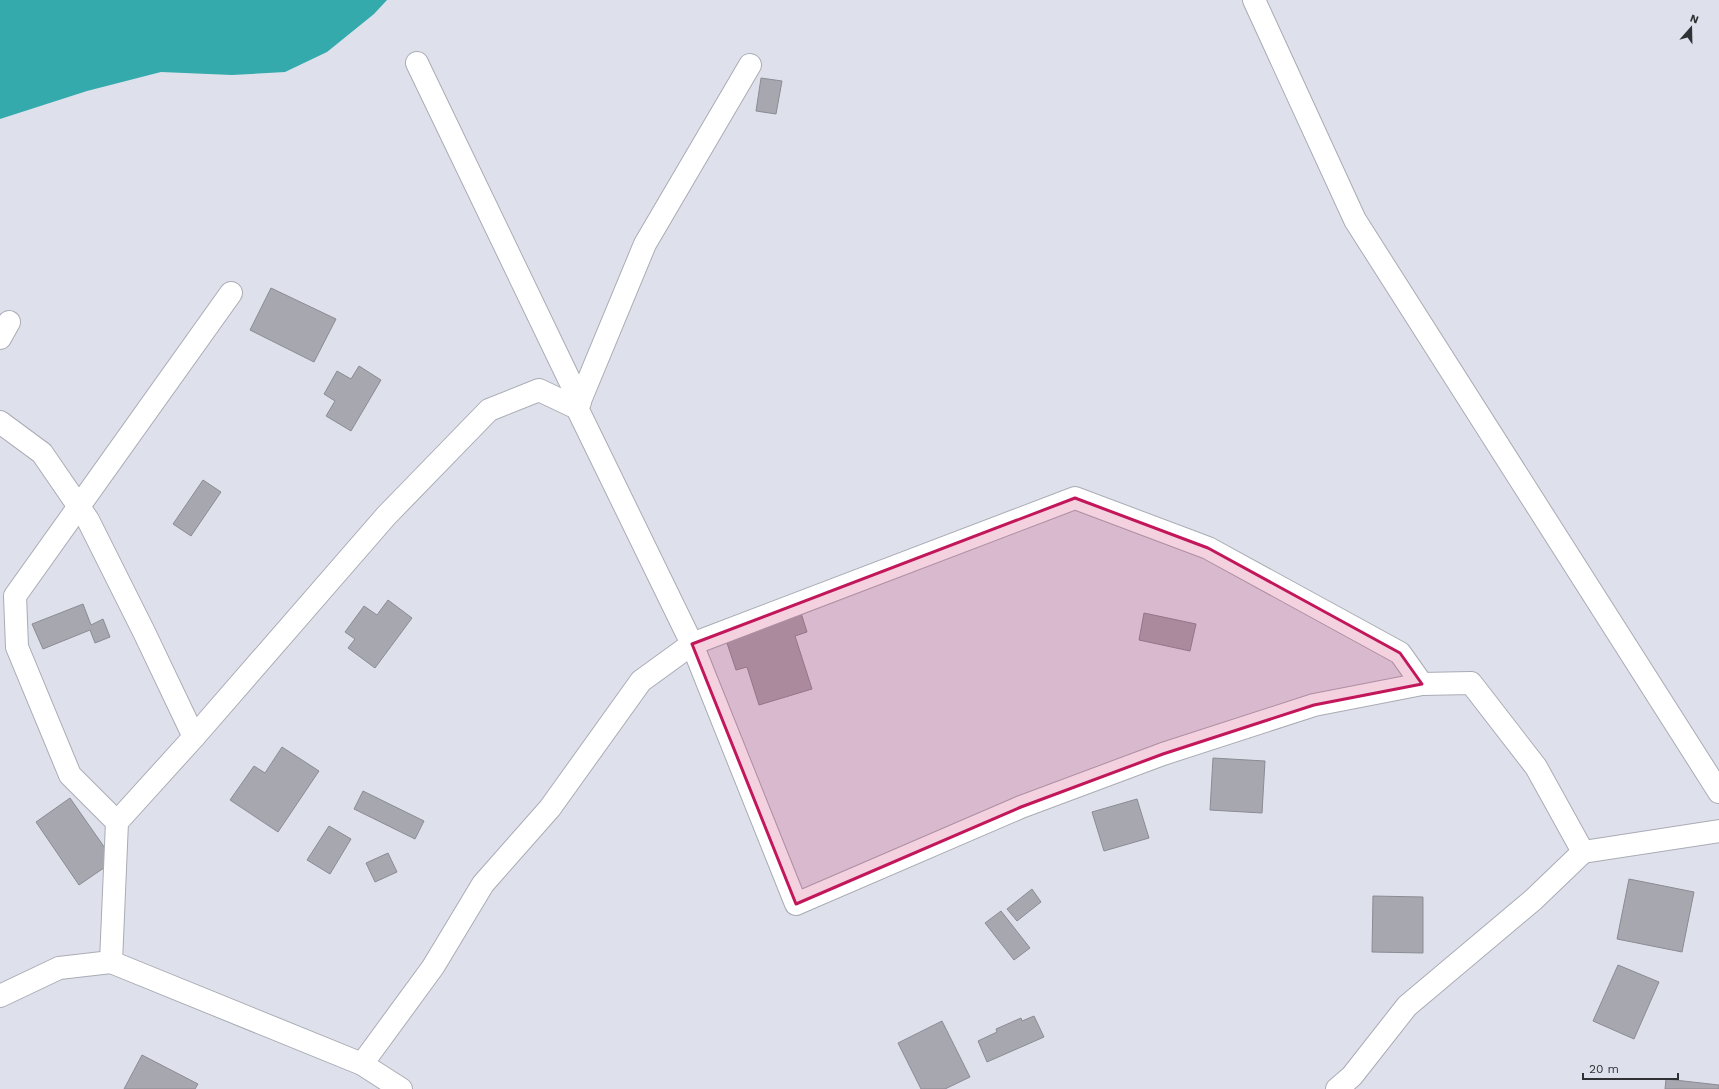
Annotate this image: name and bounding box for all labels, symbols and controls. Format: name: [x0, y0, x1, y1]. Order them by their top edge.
north arrow: [1671, 8, 1711, 48]
text: N: [1688, 12, 1700, 27]
scale bar: [1583, 1055, 1678, 1081]
text: 20 m: [1589, 1062, 1619, 1076]

